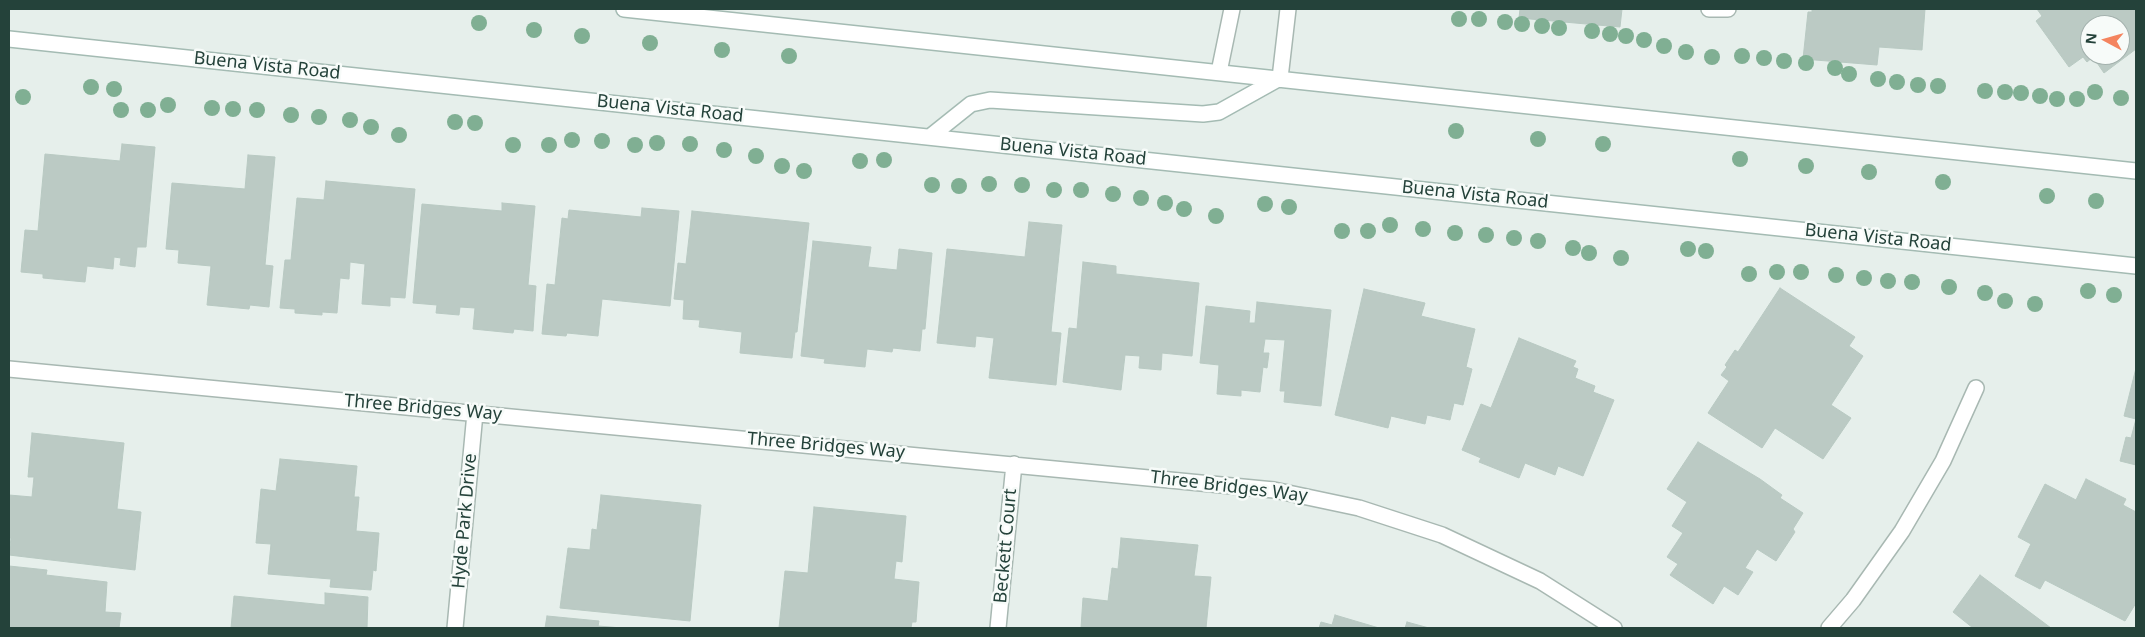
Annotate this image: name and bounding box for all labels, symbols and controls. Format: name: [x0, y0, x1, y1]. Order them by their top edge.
north arrow: [2080, 15, 2130, 65]
text: N: [2081, 32, 2101, 45]
street label: Buena Vista Road: [193, 48, 341, 84]
street label: Buena Vista Road: [596, 91, 744, 127]
street label: Buena Vista Road: [999, 134, 1147, 170]
street label: Buena Vista Road: [1401, 177, 1549, 213]
street label: Buena Vista Road: [1804, 220, 1952, 256]
street label: Three Bridges Way: [343, 390, 503, 426]
street label: Three Bridges Way: [746, 428, 906, 464]
street label: Hyde Park Drive: [448, 452, 482, 590]
street label: Three Bridges Way: [1149, 467, 1309, 507]
street label: Beckett Court: [990, 488, 1022, 604]

